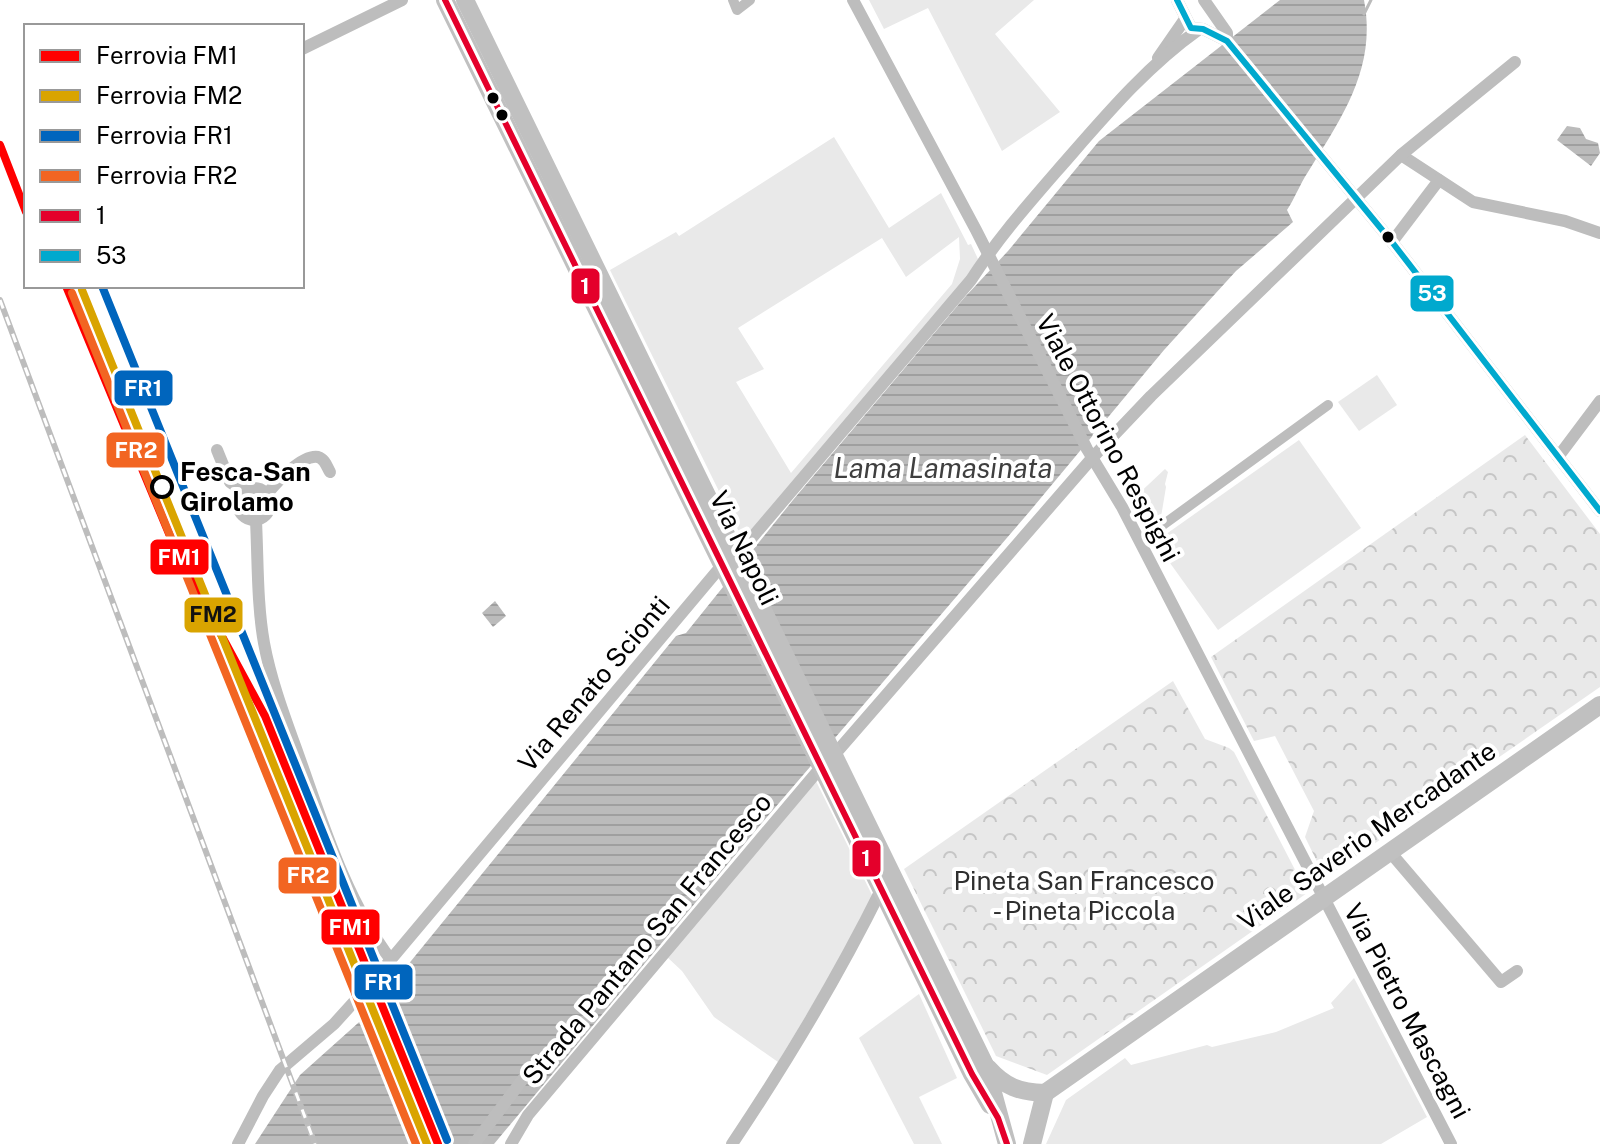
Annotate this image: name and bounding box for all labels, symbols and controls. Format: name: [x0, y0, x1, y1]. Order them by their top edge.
legend: [24, 24, 304, 288]
text: Ferrovia FM1: [96, 41, 238, 69]
text: Ferrovia FM2: [96, 81, 242, 109]
unlabelled marker: [485, 90, 501, 106]
unlabelled marker: [494, 107, 510, 123]
text: Ferrovia FR1: [96, 121, 233, 149]
text: Ferrovia FR2: [96, 161, 237, 189]
text: 1: [96, 201, 106, 229]
unlabelled marker: [1380, 229, 1396, 245]
text: 53: [96, 241, 127, 269]
line badge: 1: [570, 267, 601, 305]
text: 1: [580, 273, 590, 299]
line badge: 53: [1409, 274, 1455, 313]
text: 53: [1417, 280, 1447, 306]
street label: Viale Ottorino Respighi: [1030, 309, 1187, 567]
line badge: FR1: [113, 369, 174, 407]
text: FR1: [124, 375, 162, 401]
line badge: FR2: [105, 431, 166, 469]
text: FR2: [115, 437, 157, 463]
water label: Lama Lamasinata: [834, 451, 1052, 484]
place label: Fesca-San Girolamo: [180, 456, 311, 517]
marker: Fesca-San Girolamo: [151, 476, 173, 498]
street label: Via Napoli: [704, 486, 785, 610]
line badge: FM1: [149, 538, 210, 576]
text: FM1: [157, 544, 201, 570]
street label: Via Renato Scionti: [511, 590, 676, 778]
line badge: FM2: [183, 596, 244, 634]
text: FM2: [189, 601, 237, 627]
street label: Viale Saverio Mercadante: [1232, 735, 1502, 936]
street label: Strada Pantano San Francesco: [516, 787, 778, 1091]
line badge: 1: [851, 839, 882, 878]
text: 1: [861, 845, 871, 871]
line badge: FR2: [277, 856, 338, 895]
text: FR2: [287, 862, 329, 888]
park label: Pineta San Francesco - Pineta Piccola: [953, 865, 1215, 926]
street label: Via Pietro Mascagni: [1338, 898, 1477, 1124]
line badge: FM1: [320, 908, 381, 946]
text: FM1: [328, 914, 372, 940]
line badge: FR1: [353, 963, 414, 1001]
text: FR1: [364, 969, 402, 995]

